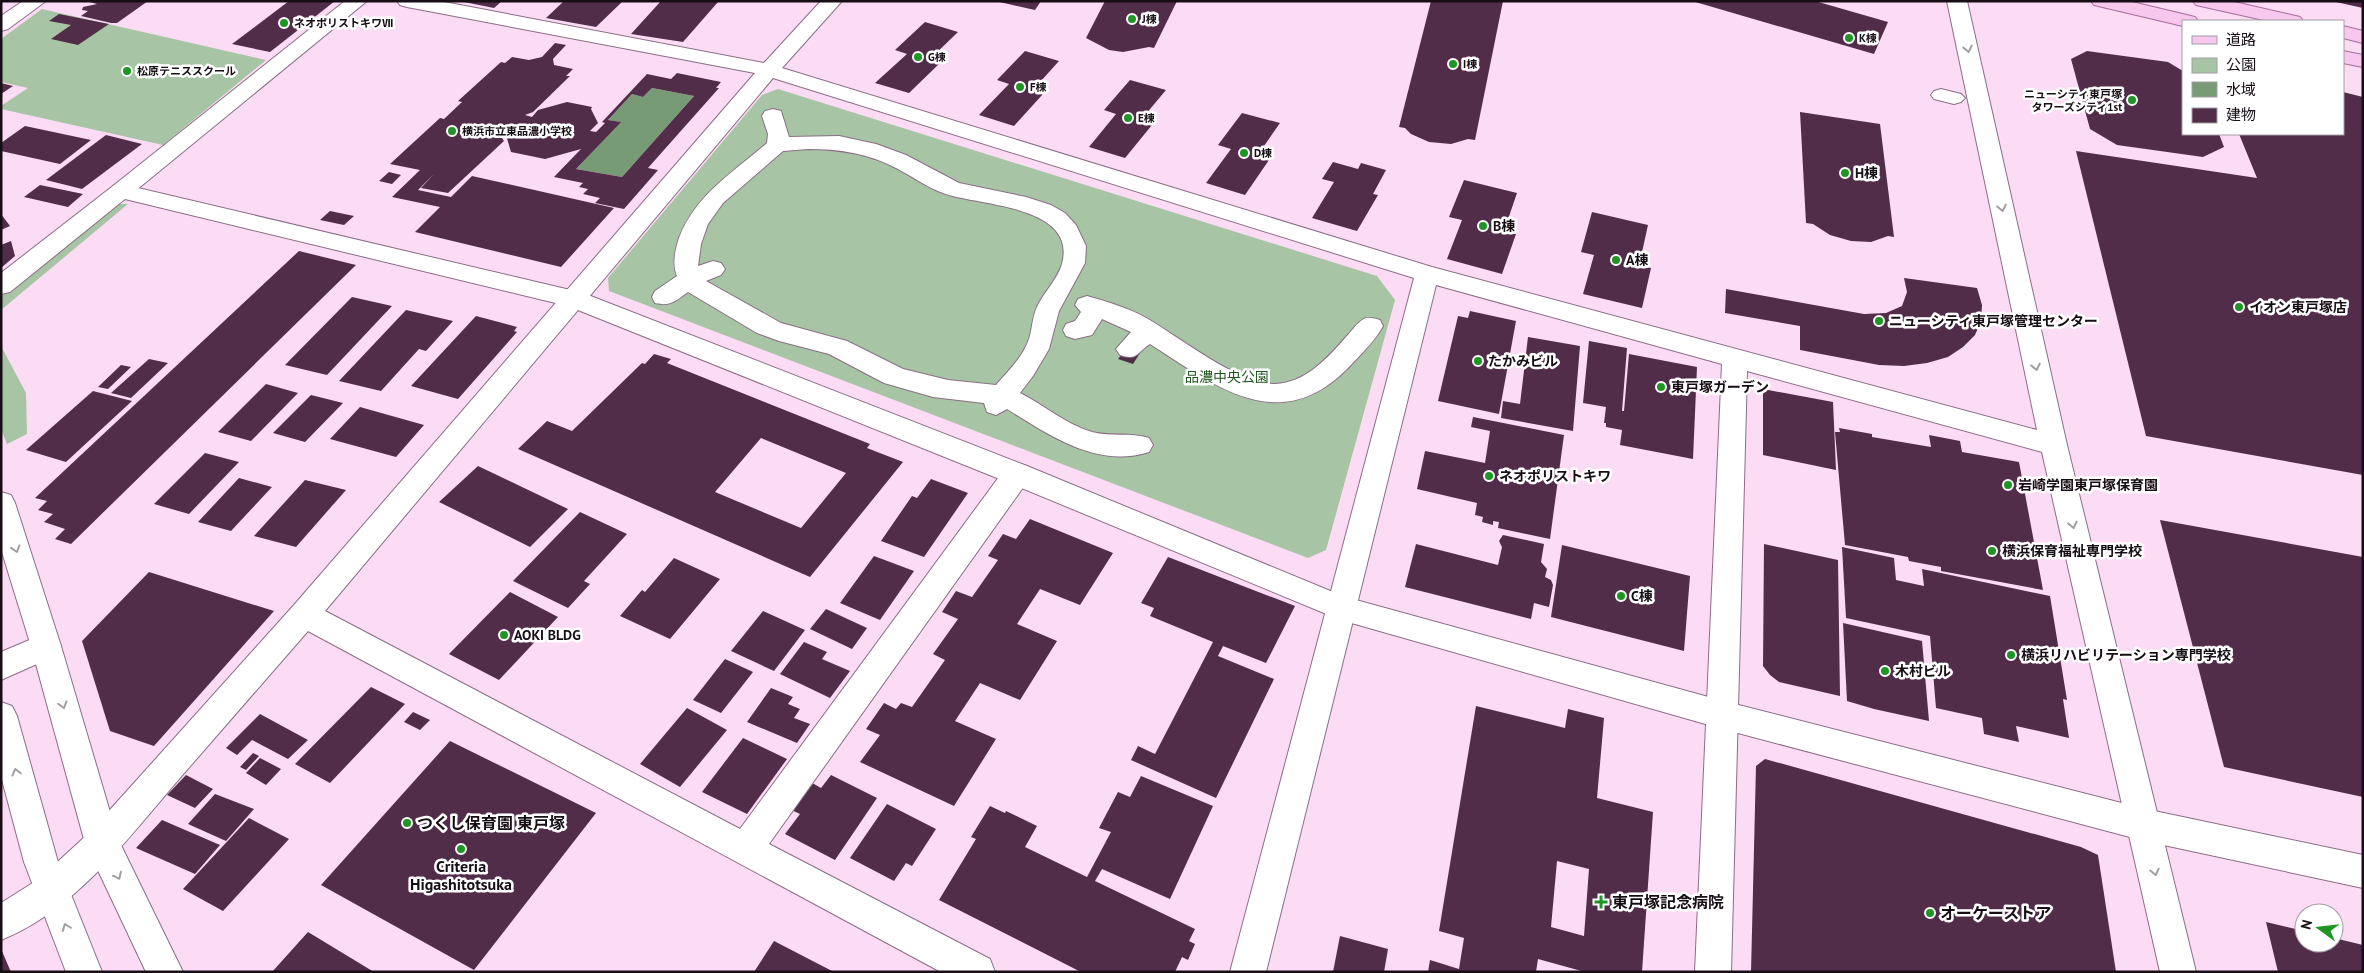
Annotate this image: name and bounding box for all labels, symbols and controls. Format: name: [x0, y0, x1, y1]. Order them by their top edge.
place label: J棟: [1141, 12, 1157, 26]
marker: J棟: [1126, 13, 1138, 25]
place label: ネオポリストキワⅦ: [294, 16, 393, 30]
marker: ネオポリストキワⅦ: [278, 17, 290, 29]
legend: [2182, 20, 2344, 135]
text: 道路: [2226, 30, 2256, 49]
place label: K棟: [1859, 31, 1877, 45]
marker: K棟: [1843, 32, 1855, 44]
one-way arrow: [1962, 44, 1972, 53]
place label: G棟: [928, 50, 946, 64]
marker: G棟: [912, 51, 924, 63]
text: 公園: [2226, 55, 2256, 74]
place label: I棟: [1463, 57, 1477, 71]
marker: I棟: [1447, 58, 1459, 70]
place label: 松原テニススクール: [137, 64, 236, 78]
marker: 松原テニススクール: [121, 65, 133, 77]
place label: F棟: [1030, 80, 1047, 94]
text: 水域: [2226, 80, 2256, 99]
marker: F棟: [1014, 81, 1026, 93]
place label: ニューシティ東戸塚 タワーズシティ1st: [2024, 87, 2123, 114]
marker: ニューシティ東戸塚 タワーズシティ1st: [2126, 94, 2138, 106]
text: 建物: [2226, 105, 2256, 124]
place label: E棟: [1138, 111, 1155, 125]
marker: E棟: [1122, 112, 1134, 124]
place label: 横浜市立東品濃小学校: [462, 124, 572, 138]
marker: 横浜市立東品濃小学校: [446, 125, 458, 137]
place label: D棟: [1254, 146, 1272, 160]
marker: D棟: [1238, 147, 1250, 159]
place label: H棟: [1855, 164, 1878, 182]
marker: H棟: [1839, 167, 1851, 179]
one-way arrow: [1996, 203, 2007, 212]
place label: B棟: [1493, 217, 1515, 235]
marker: B棟: [1477, 220, 1489, 232]
place label: A棟: [1626, 251, 1648, 269]
marker: A棟: [1610, 254, 1622, 266]
place label: イオン東戸塚店: [2249, 298, 2347, 316]
marker: イオン東戸塚店: [2233, 301, 2245, 313]
place label: ニューシティ東戸塚管理センター: [1889, 312, 2098, 330]
marker: ニューシティ東戸塚管理センター: [1873, 315, 1885, 327]
place label: たかみビル: [1488, 352, 1558, 370]
marker: たかみビル: [1472, 355, 1484, 367]
one-way arrow: [2031, 362, 2041, 371]
park label: 品濃中央公園: [1185, 368, 1269, 386]
place label: 東戸塚ガーデン: [1671, 378, 1769, 396]
marker: 東戸塚ガーデン: [1655, 381, 1667, 393]
place label: ネオポリストキワ: [1499, 467, 1611, 485]
marker: ネオポリストキワ: [1483, 470, 1495, 482]
place label: 岩崎学園東戸塚保育園: [2018, 476, 2158, 494]
marker: 岩崎学園東戸塚保育園: [2002, 479, 2014, 491]
one-way arrow: [2067, 520, 2078, 529]
place label: 横浜保育福祉専門学校: [2002, 542, 2142, 560]
one-way arrow: [10, 545, 20, 553]
marker: 横浜保育福祉専門学校: [1986, 545, 1998, 557]
place label: C棟: [1631, 587, 1653, 605]
marker: C棟: [1615, 590, 1627, 602]
place label: AOKI BLDG: [514, 626, 581, 644]
marker: AOKI BLDG: [498, 629, 510, 641]
place label: 横浜リハビリテーション専門学校: [2021, 646, 2231, 664]
marker: 横浜リハビリテーション専門学校: [2005, 649, 2017, 661]
place label: 木村ビル: [1895, 662, 1951, 680]
marker: 木村ビル: [1879, 665, 1891, 677]
one-way arrow: [57, 700, 68, 709]
one-way arrow: [12, 769, 22, 777]
place label: つくし保育園 東戸塚: [417, 813, 565, 833]
marker: つくし保育園 東戸塚: [401, 817, 413, 829]
marker: Criteria Higashitotsuka: [455, 843, 467, 855]
place label: Criteria Higashitotsuka: [410, 856, 512, 894]
one-way arrow: [2149, 868, 2160, 877]
one-way arrow: [112, 871, 122, 880]
place label: 東戸塚記念病院: [1612, 892, 1724, 912]
marker: 東戸塚記念病院: [1594, 895, 1608, 909]
place label: オーケーストア: [1940, 903, 2051, 923]
north arrow: [2294, 903, 2344, 953]
marker: オーケーストア: [1924, 907, 1936, 919]
text: N: [2297, 918, 2316, 931]
one-way arrow: [61, 923, 72, 932]

